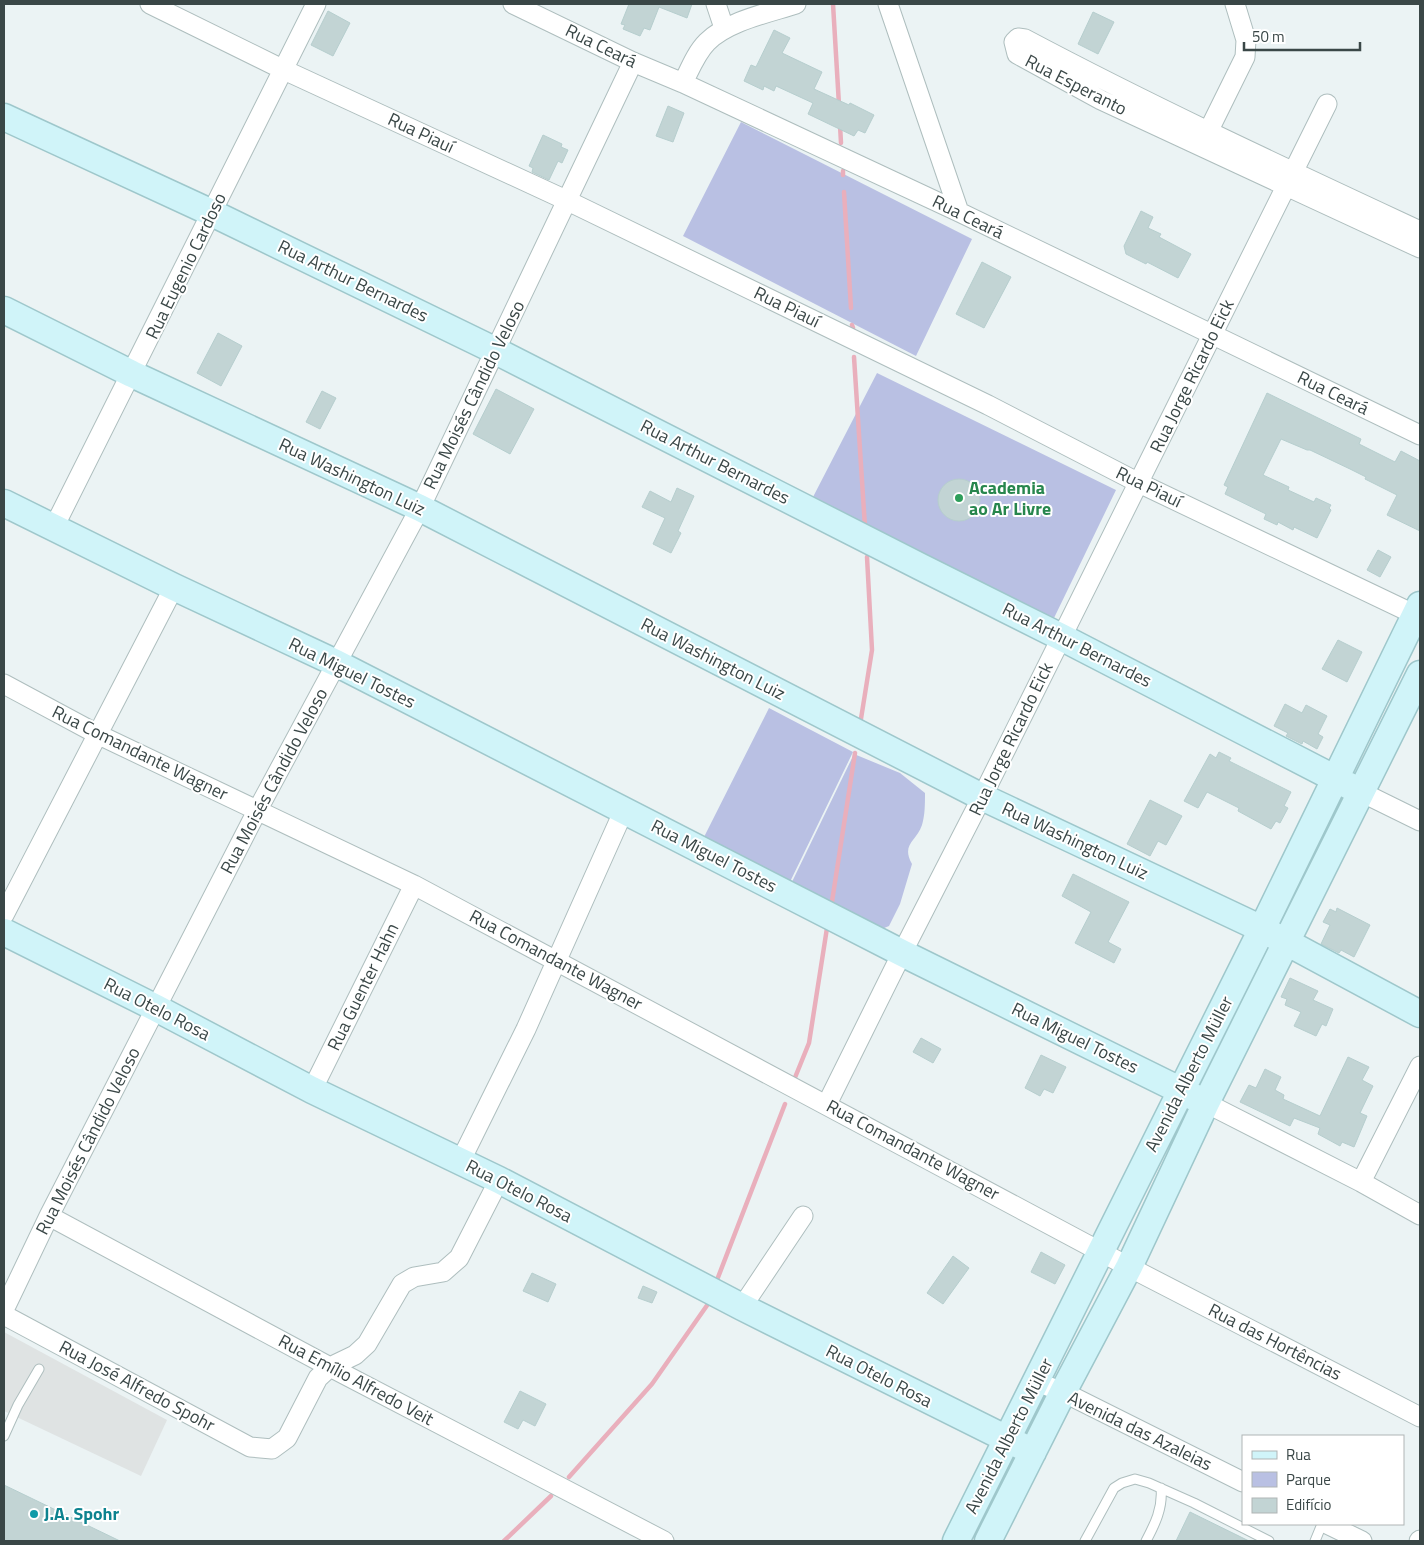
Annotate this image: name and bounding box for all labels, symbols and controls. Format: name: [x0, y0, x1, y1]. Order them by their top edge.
street label: Rua Ceará: [561, 17, 642, 74]
scale bar: [1244, 20, 1360, 52]
text: 50 m: [1252, 25, 1285, 48]
street label: Rua Esperanto: [1021, 47, 1132, 122]
street label: Rua Piauí: [383, 105, 461, 161]
street label: Rua Eugenio Cardoso: [138, 188, 233, 344]
street label: Rua Ceará: [928, 188, 1009, 245]
street label: Rua Arthur Bernardes: [273, 232, 433, 329]
street label: Rua Piauí: [750, 279, 827, 335]
street label: Rua Jorge Ricardo Eick: [1143, 294, 1241, 457]
street label: Rua Moisés Cândido Veloso: [416, 296, 531, 494]
street label: Rua Ceará: [1293, 364, 1374, 421]
street label: Rua Arthur Bernardes: [636, 412, 795, 511]
street label: Rua Washington Luiz: [275, 431, 430, 522]
street label: Rua Piauí: [1112, 459, 1189, 515]
place label: Academia ao Ar Livre: [969, 474, 1051, 522]
marker: Academia ao Ar Livre: [953, 492, 965, 504]
street label: Rua Arthur Bernardes: [998, 595, 1157, 694]
street label: Rua Washington Luiz: [636, 610, 790, 707]
street label: Rua Miguel Tostes: [284, 630, 420, 715]
street label: Rua Jorge Ricardo Eick: [962, 657, 1060, 820]
street label: Rua Moisés Cândido Veloso: [213, 683, 334, 879]
street label: Rua Comandante Wagner: [48, 698, 233, 807]
street label: Rua Washington Luiz: [998, 795, 1153, 886]
street label: Rua Miguel Tostes: [647, 812, 782, 899]
street label: Rua Comandante Wagner: [465, 902, 648, 1017]
street label: Rua Guenter Hahn: [320, 918, 405, 1055]
street label: Rua Otelo Rosa: [99, 970, 215, 1047]
street label: Avenida Alberto Müller: [1138, 991, 1240, 1156]
street label: Rua Miguel Tostes: [1007, 995, 1143, 1080]
street label: Rua Moisés Cândido Veloso: [28, 1042, 147, 1239]
street label: Rua Comandante Wagner: [822, 1092, 1005, 1207]
street label: Rua Otelo Rosa: [461, 1152, 577, 1229]
street label: Rua das Hortências: [1204, 1296, 1347, 1387]
street label: Rua Emílio Alfredo Veit: [274, 1327, 439, 1432]
street label: Rua José Alfredo Spohr: [54, 1333, 220, 1438]
street label: Rua Otelo Rosa: [821, 1337, 937, 1414]
street label: Avenida Alberto Müller: [958, 1353, 1060, 1518]
street label: Avenida das Azaleias: [1064, 1384, 1217, 1477]
legend: [1242, 1435, 1404, 1525]
text: Rua: [1286, 1443, 1311, 1466]
text: Parque: [1286, 1468, 1331, 1491]
text: Edifício: [1286, 1493, 1331, 1516]
place label: J.A. Spohr: [44, 1500, 120, 1527]
marker: J.A. Spohr: [28, 1508, 40, 1520]

